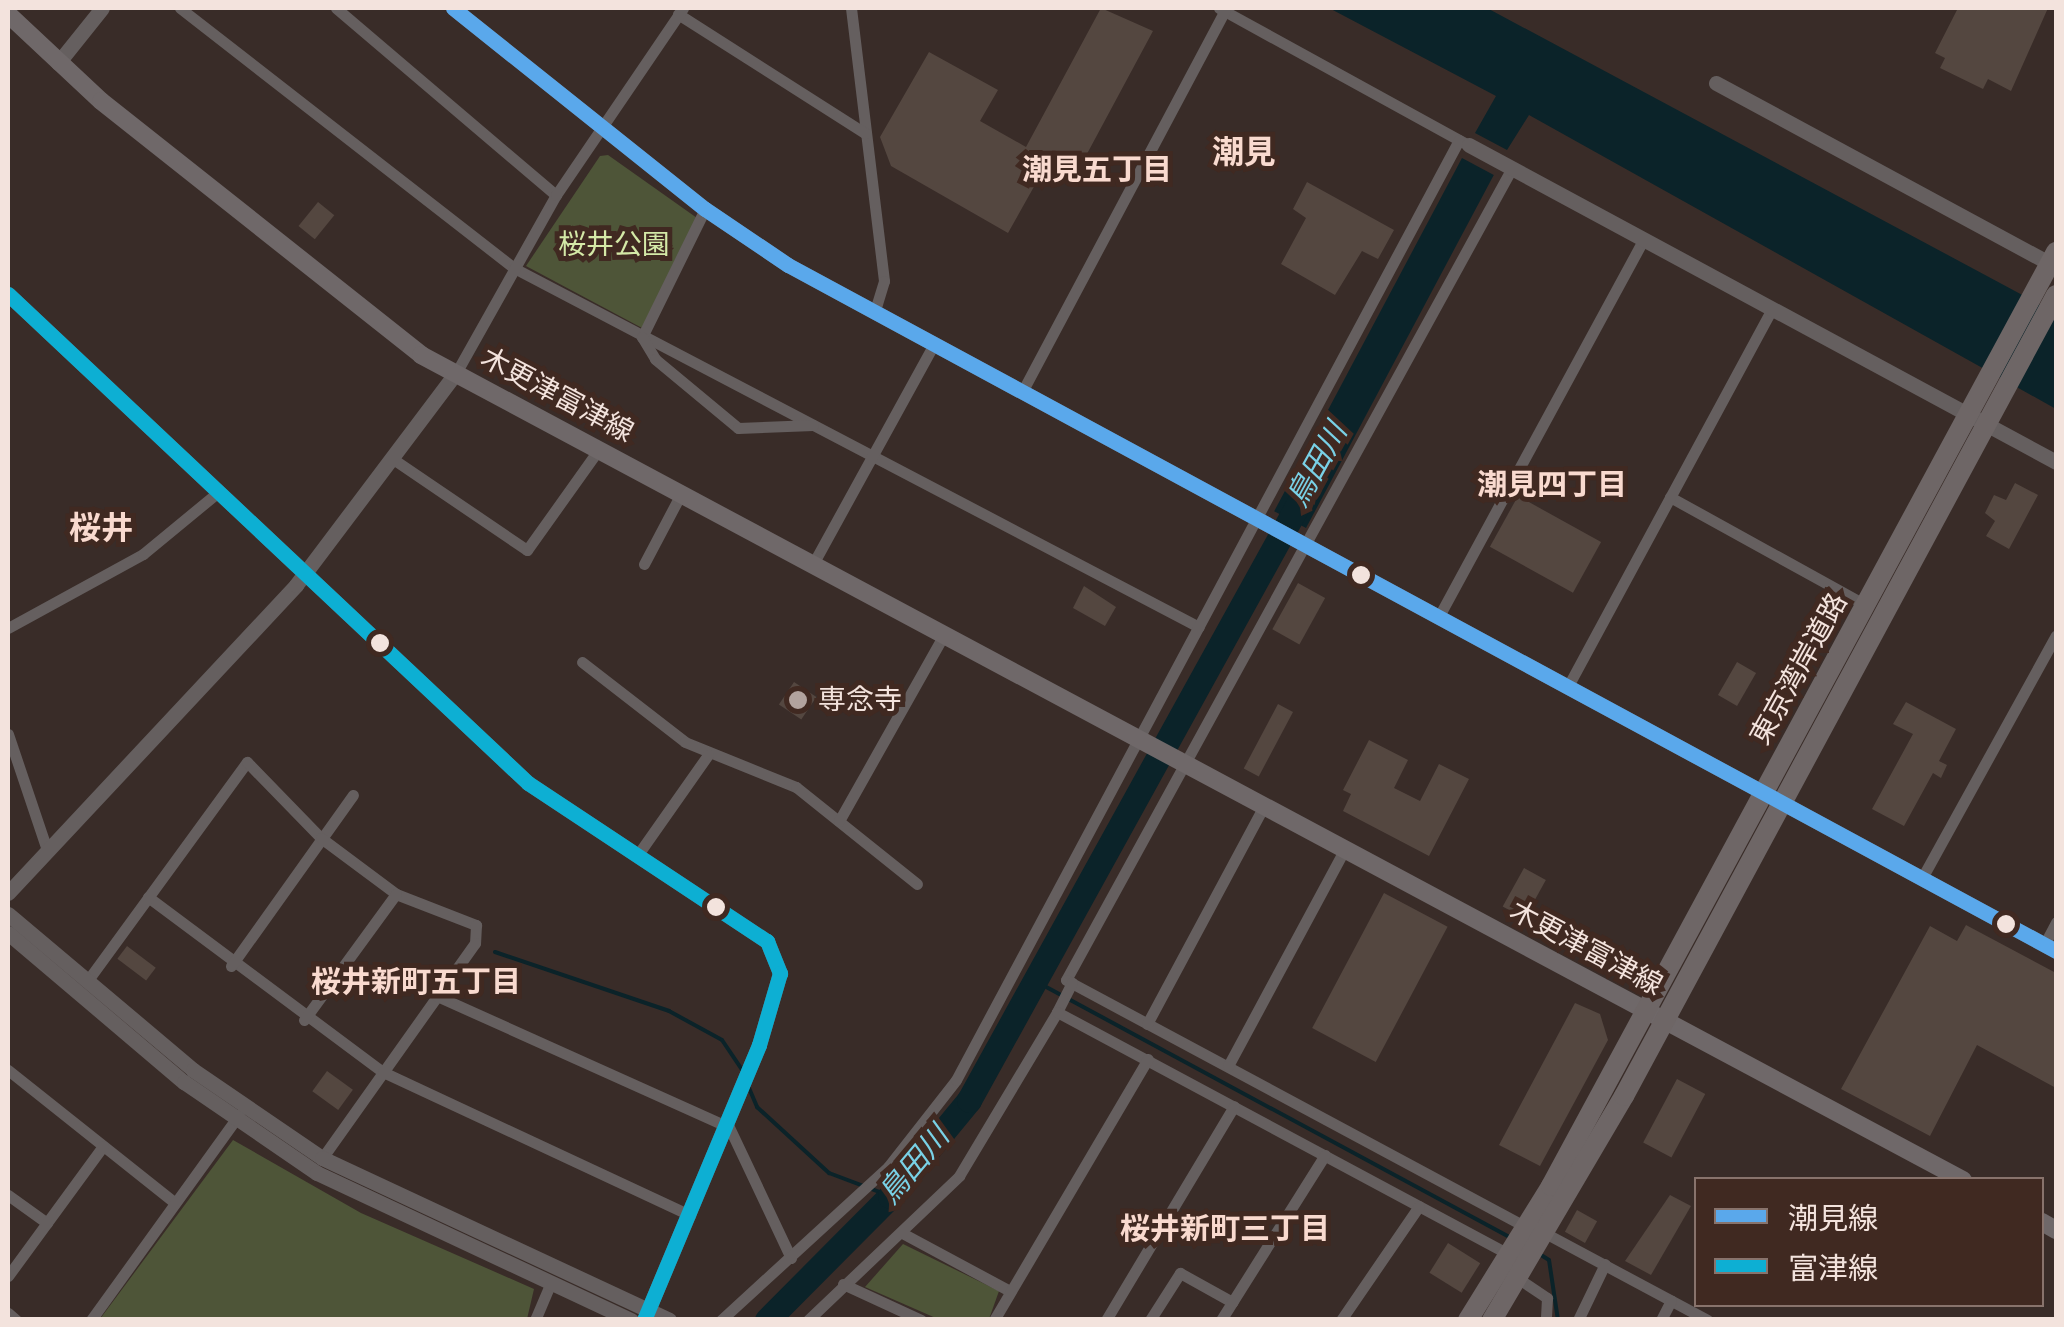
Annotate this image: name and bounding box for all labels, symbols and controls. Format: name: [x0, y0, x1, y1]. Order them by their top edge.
district label: 潮見: [1212, 133, 1276, 171]
district label: 潮見五丁目: [1022, 152, 1172, 188]
park label: 桜井公園: [558, 228, 670, 262]
street label: 木更津富津線: [475, 341, 639, 449]
water label: 鳥田川: [1279, 417, 1355, 513]
district label: 潮見四丁目: [1477, 467, 1627, 503]
district label: 桜井: [69, 509, 133, 547]
unlabelled marker: [1351, 565, 1371, 585]
street label: 東京湾岸道路: [1744, 587, 1854, 751]
unlabelled marker: [370, 633, 390, 653]
place label: 専念寺: [818, 683, 902, 717]
marker: 専念寺: [787, 689, 809, 711]
street label: 木更津富津線: [1504, 894, 1668, 1002]
unlabelled marker: [706, 897, 726, 917]
unlabelled marker: [1996, 914, 2016, 934]
district label: 桜井新町五丁目: [311, 964, 521, 1000]
water label: 鳥田川: [871, 1119, 957, 1211]
legend: [1694, 1177, 2044, 1307]
text: 潮見線: [1788, 1201, 1878, 1236]
district label: 桜井新町三丁目: [1120, 1211, 1330, 1247]
text: 富津線: [1788, 1251, 1878, 1286]

